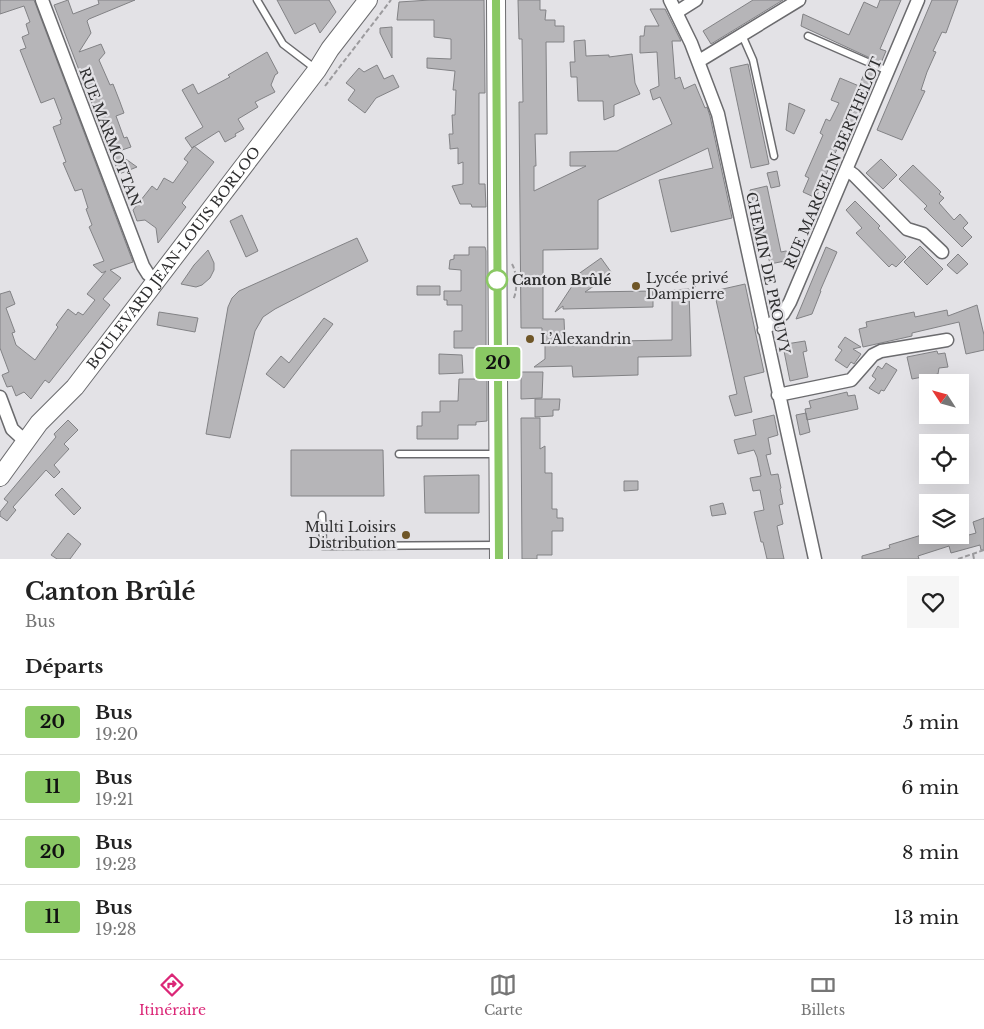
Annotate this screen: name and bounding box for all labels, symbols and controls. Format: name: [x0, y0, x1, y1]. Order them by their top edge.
street label: RUE MARCELIN BERTHELOT: [780, 54, 886, 272]
street label: RUE MARMOTTAN: [75, 65, 145, 209]
street label: BOULEVARD JEAN-LOUIS BORLOO: [83, 143, 264, 373]
street label: CHEMIN DE PROUVY: [742, 190, 794, 356]
marker: Canton Brûlé: [486, 269, 508, 291]
place label: Lycée privé Dampierre: [646, 269, 729, 303]
place label: Canton Brûlé: [512, 271, 611, 289]
marker: Lycée privé Dampierre: [630, 280, 642, 292]
place label: L’Alexandrin: [540, 330, 632, 348]
marker: L’Alexandrin: [524, 333, 536, 345]
line badge: 20: [476, 347, 520, 379]
text: 20: [485, 352, 511, 374]
north arrow: [919, 374, 969, 424]
map controls: [919, 374, 969, 544]
button: locate: [919, 434, 969, 484]
button: layers: [919, 494, 969, 544]
place label: Multi Loisirs Distribution: [305, 518, 396, 552]
marker: Multi Loisirs Distribution: [400, 529, 412, 541]
button: heart: [907, 576, 959, 628]
text: Canton Brûlé: [25, 577, 195, 606]
text: Bus: [25, 611, 55, 631]
text: Départs: [25, 655, 103, 678]
text: Bus: [95, 701, 132, 724]
text: 20: [40, 711, 65, 733]
text: 5 min: [903, 711, 959, 734]
text: 19:20: [95, 724, 138, 744]
text: Bus: [95, 766, 132, 789]
text: 11: [45, 776, 60, 798]
text: 6 min: [901, 776, 959, 799]
text: 19:21: [95, 789, 134, 809]
text: Bus: [95, 831, 132, 854]
text: 20: [40, 841, 65, 863]
text: 8 min: [902, 841, 959, 864]
text: 19:23: [95, 854, 137, 874]
text: Bus: [95, 896, 132, 919]
text: 11: [45, 906, 60, 928]
text: 13 min: [893, 906, 959, 929]
text: 19:28: [95, 919, 137, 939]
tab: Itinéraire: [139, 971, 206, 1019]
tab: Carte: [484, 971, 523, 1019]
tab: Billets: [801, 971, 845, 1019]

